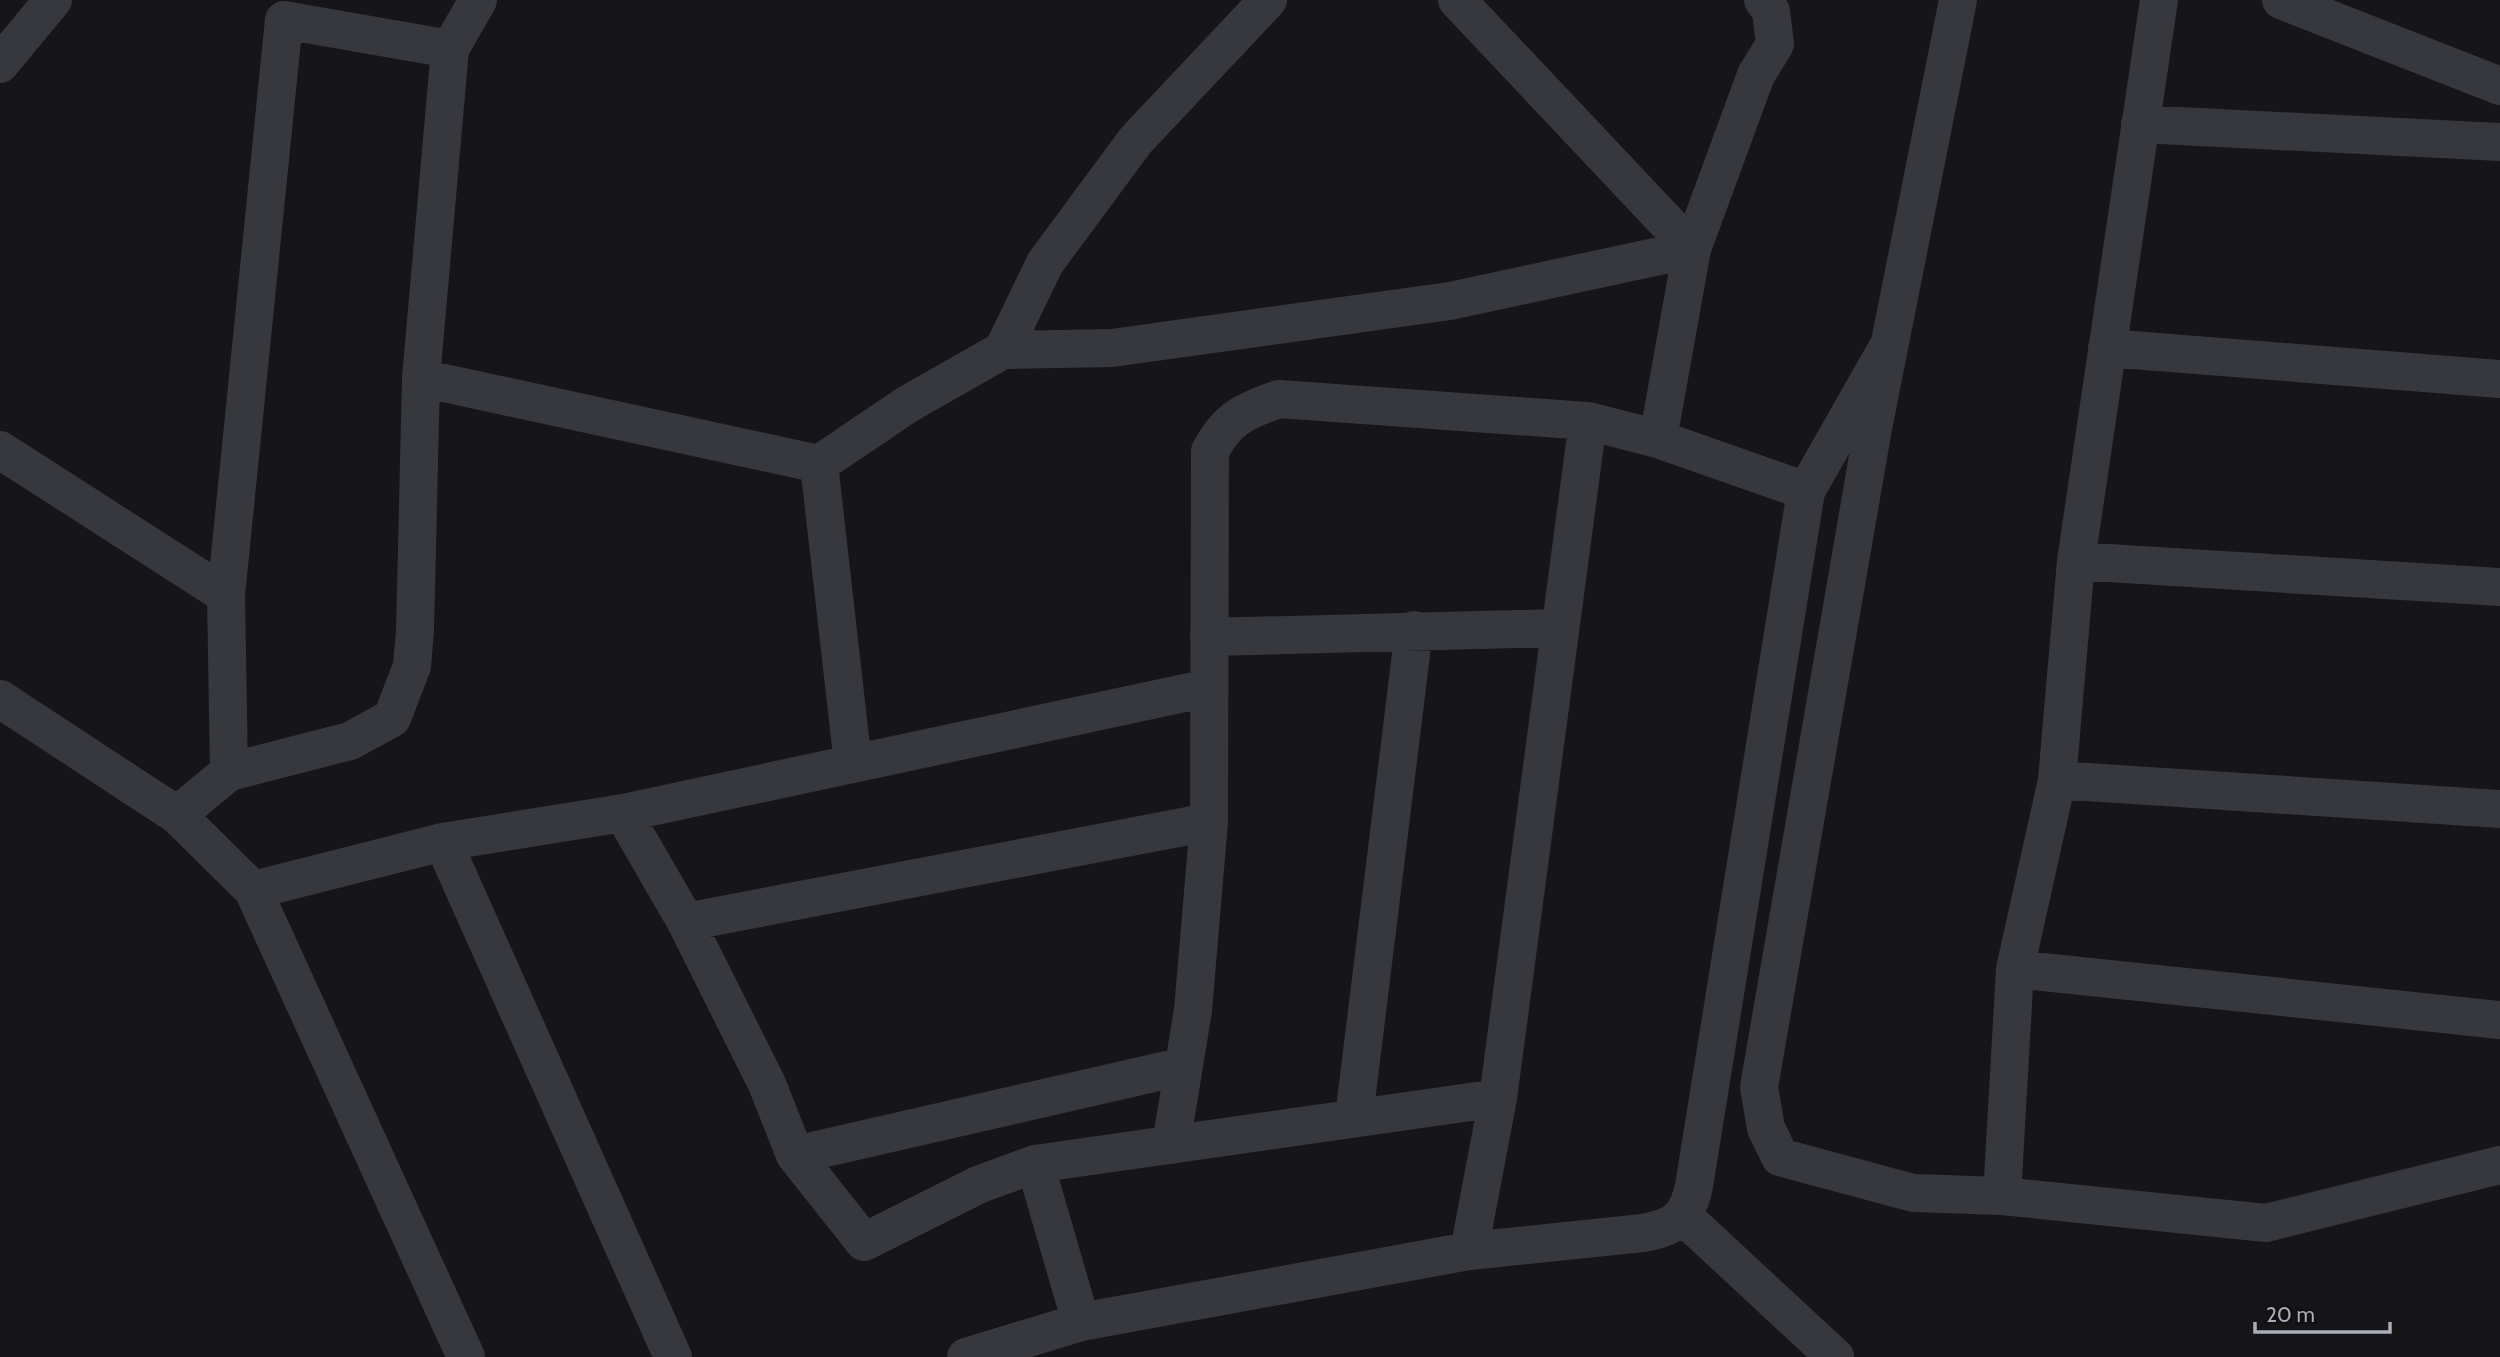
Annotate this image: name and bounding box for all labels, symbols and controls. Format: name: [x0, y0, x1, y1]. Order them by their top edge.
scale bar: [2255, 1290, 2390, 1334]
text: 20 m: [2266, 1302, 2315, 1327]

